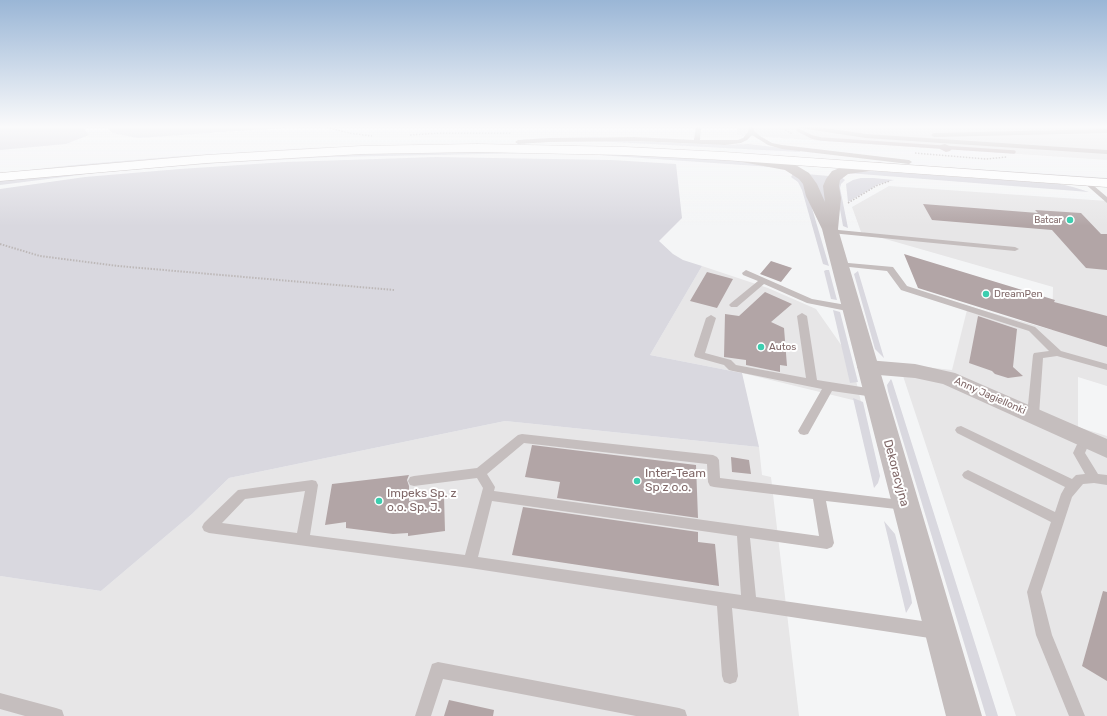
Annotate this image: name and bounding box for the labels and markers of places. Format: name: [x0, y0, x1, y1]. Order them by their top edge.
place label: Batcar: [1034, 215, 1062, 225]
marker: Batcar: [1065, 215, 1075, 225]
place label: DreamPen: [994, 288, 1043, 300]
marker: DreamPen: [981, 289, 991, 299]
place label: Autos: [769, 341, 796, 353]
marker: Autos: [756, 342, 766, 352]
place label: Inter-Team Sp z o.o.: [645, 467, 706, 495]
marker: Inter-Team Sp z o.o.: [632, 476, 642, 486]
place label: Impeks Sp. z o.o. Sp. J.: [387, 487, 457, 515]
marker: Impeks Sp. z o.o. Sp. J.: [374, 496, 384, 506]

